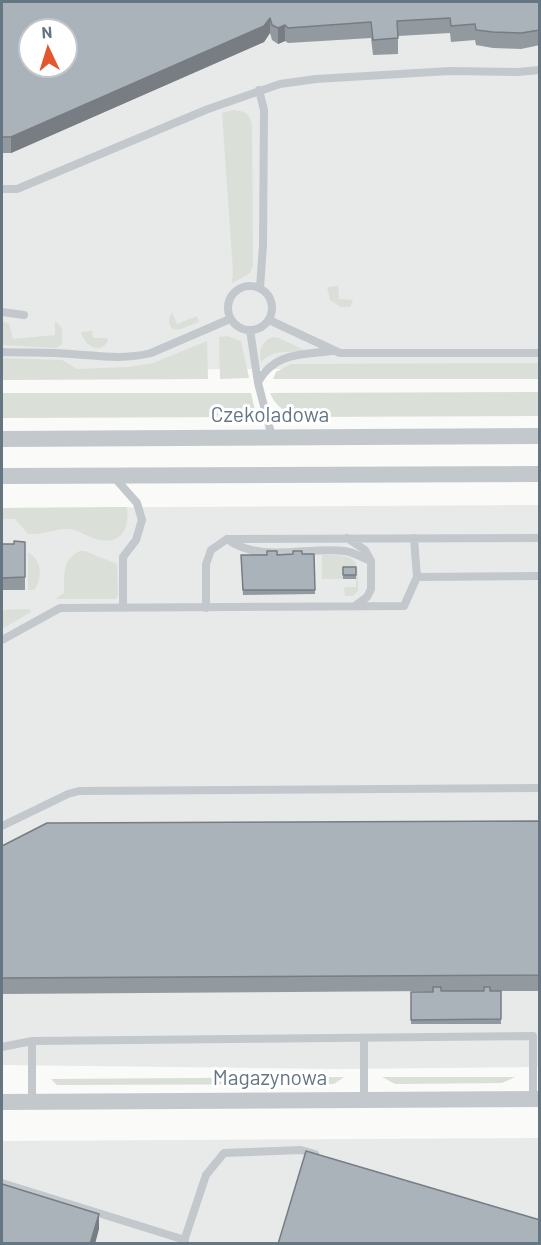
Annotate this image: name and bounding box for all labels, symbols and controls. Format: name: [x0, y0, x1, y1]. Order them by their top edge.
north arrow: [18, 18, 78, 78]
text: N: [41, 22, 53, 41]
street label: Czekoladowa: [211, 402, 329, 428]
street label: Magazynowa: [213, 1065, 327, 1091]

